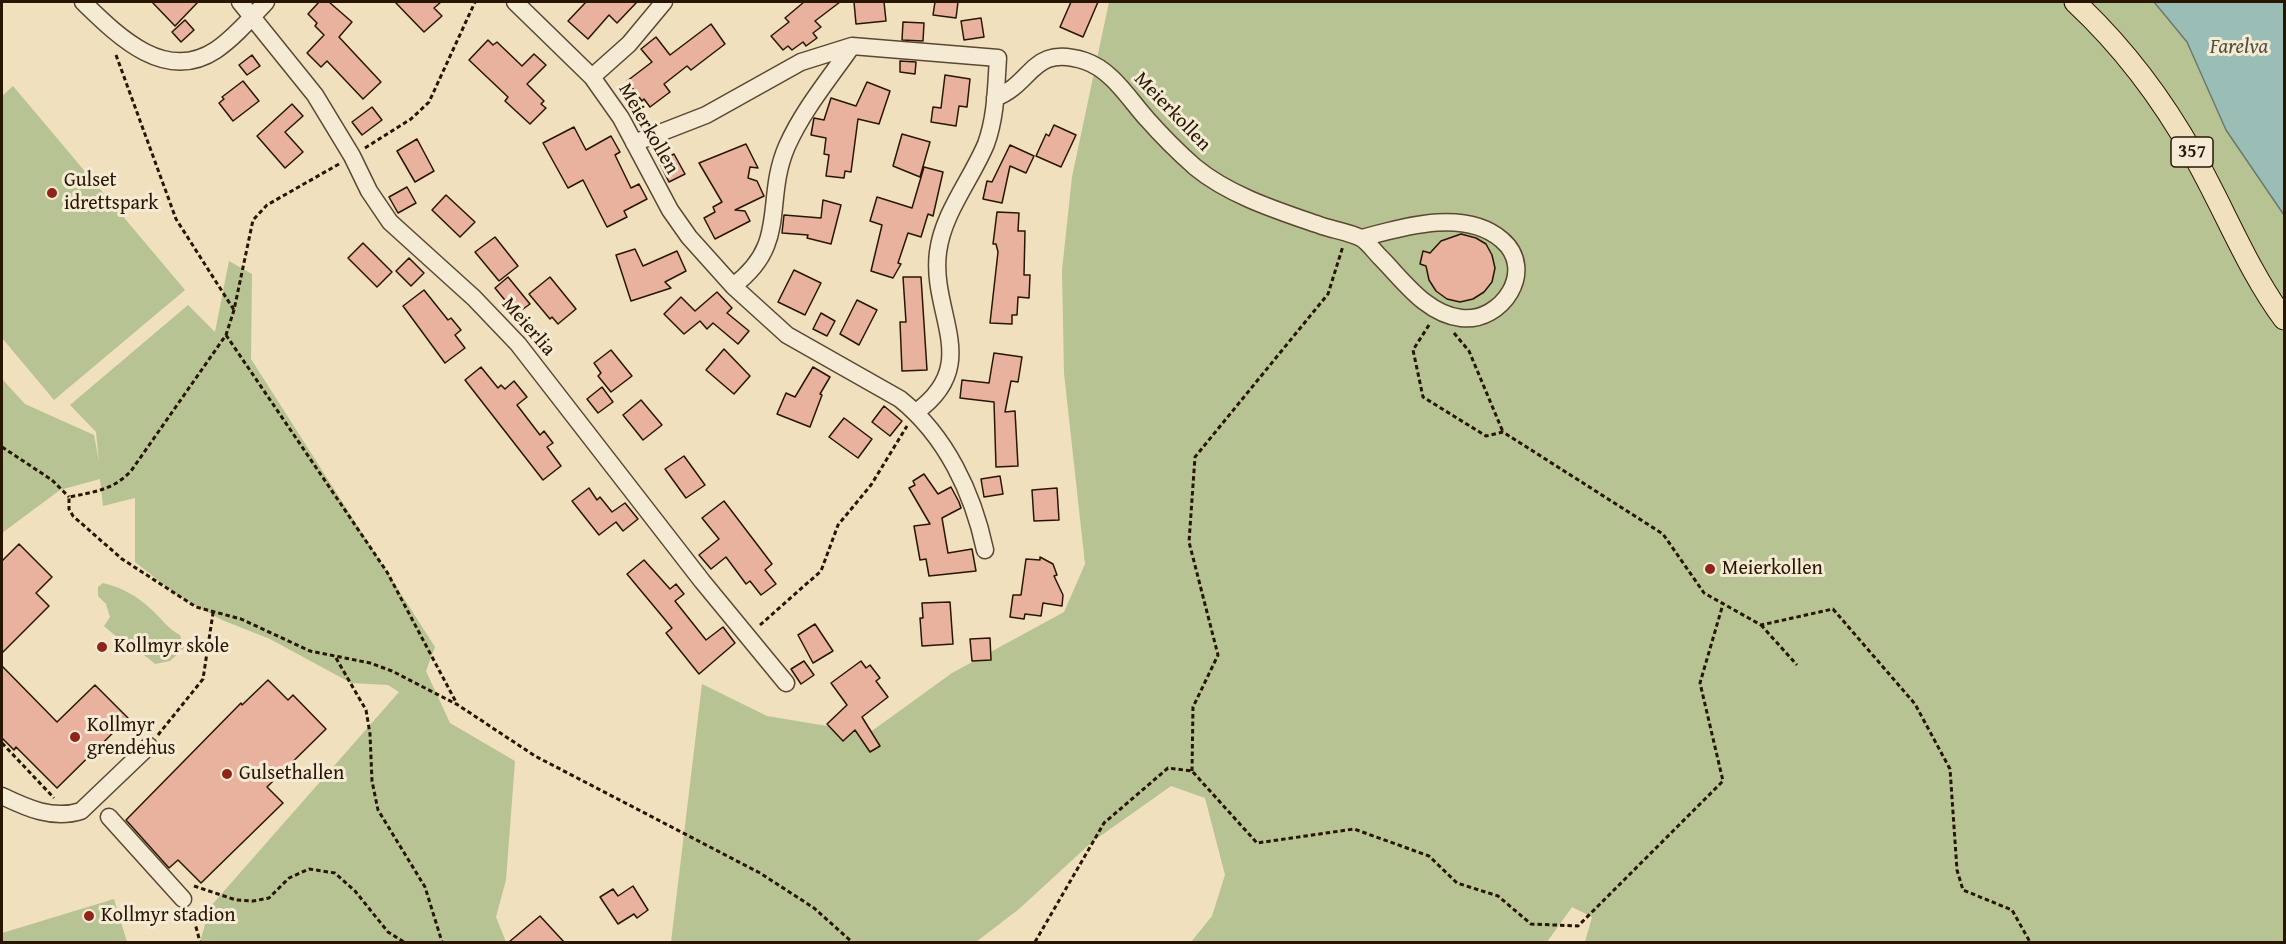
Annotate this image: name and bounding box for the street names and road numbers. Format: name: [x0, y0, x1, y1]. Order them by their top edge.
street label: Meierkollen: [1128, 67, 1216, 157]
street label: Meierkollen: [612, 79, 684, 179]
road number: 357: [2171, 137, 2213, 167]
street label: Meierlia: [496, 293, 560, 361]

